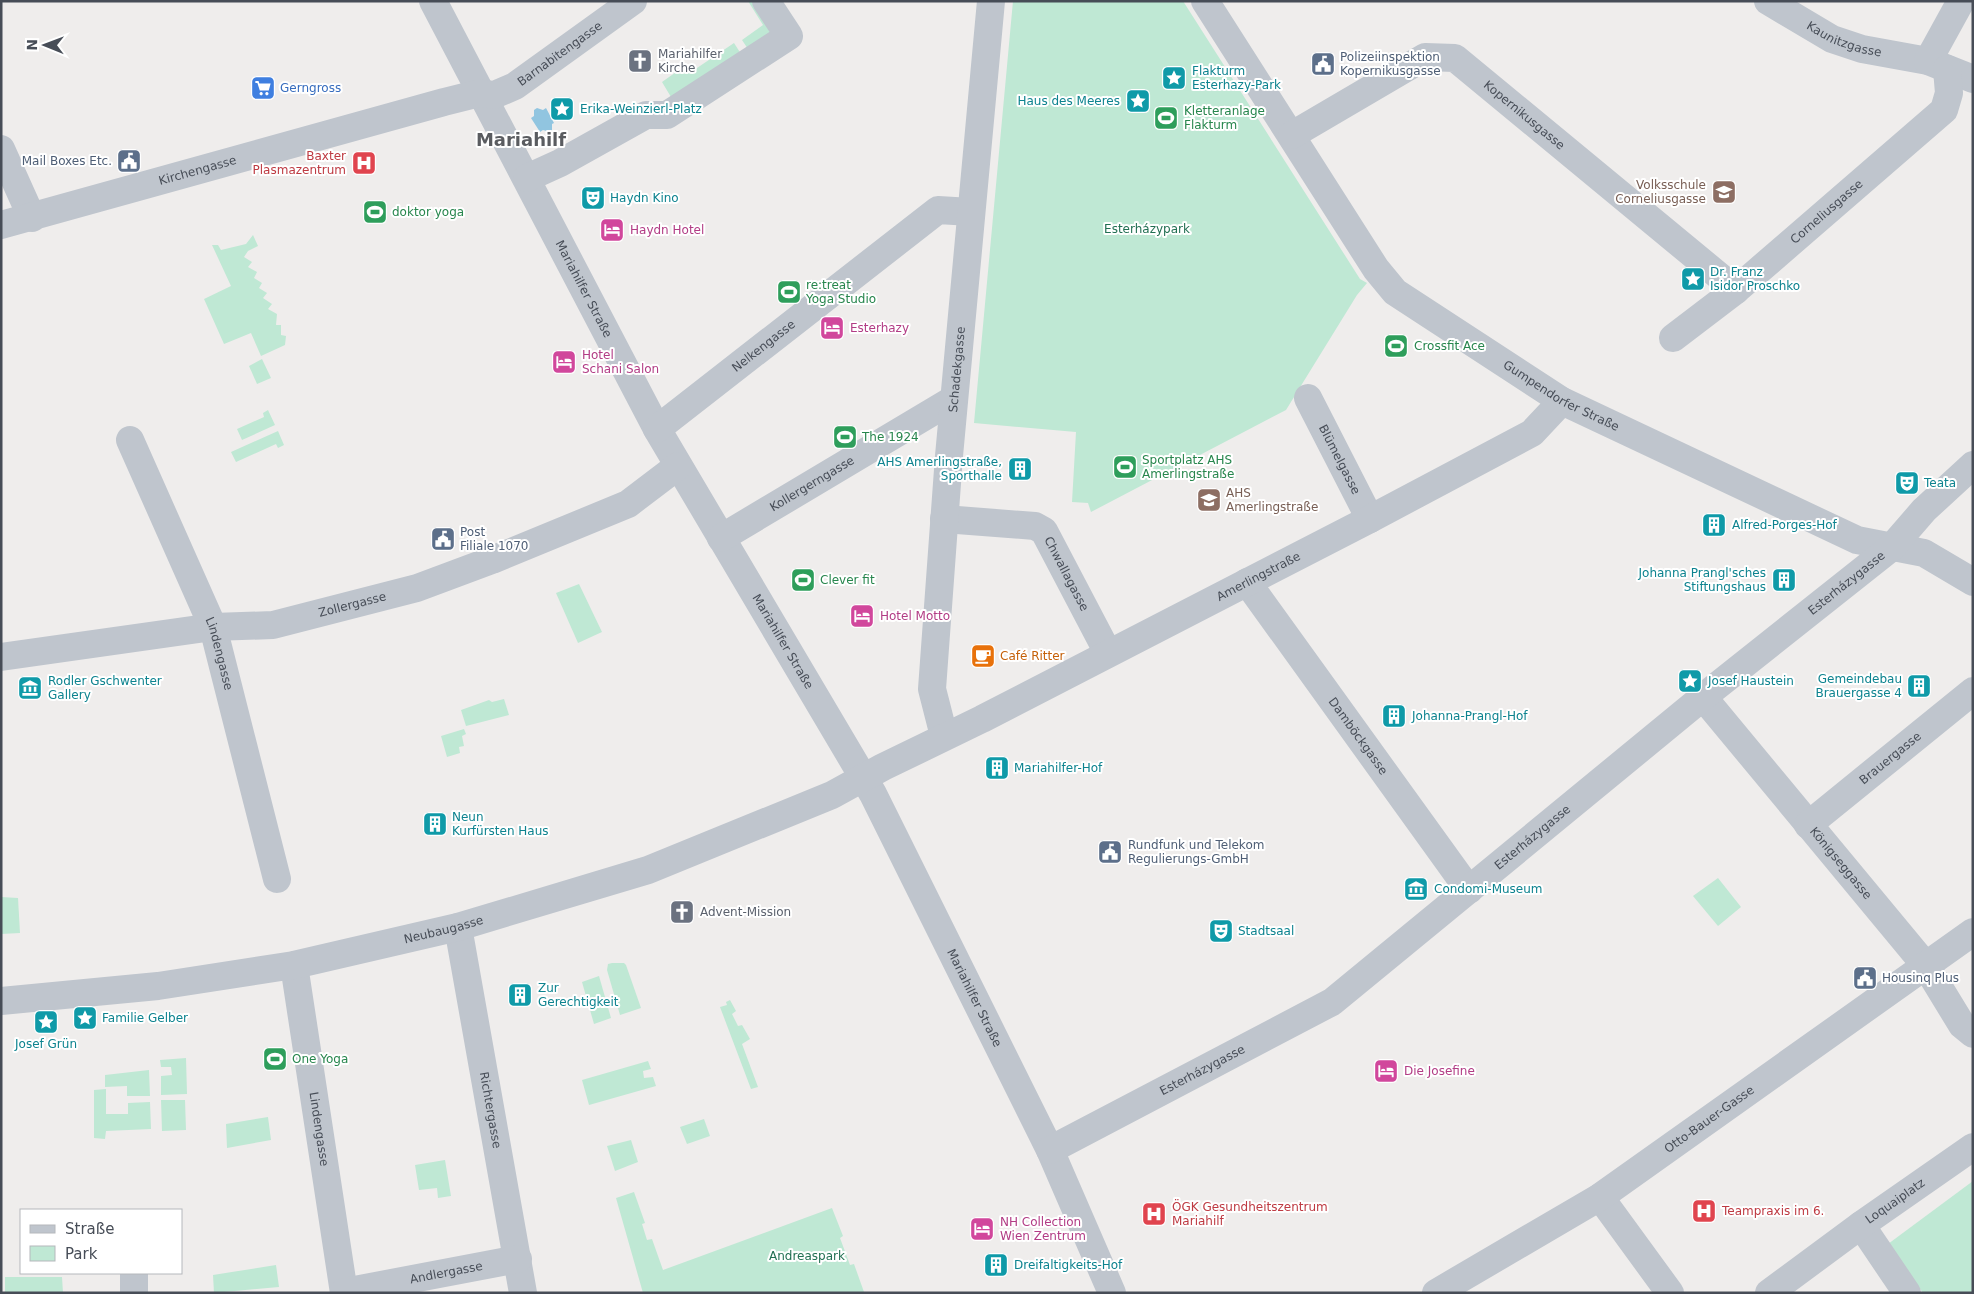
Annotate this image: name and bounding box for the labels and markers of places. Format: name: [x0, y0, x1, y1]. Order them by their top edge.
place label: Mariahilfer Kirche: [658, 47, 722, 75]
church icon: Mariahilfer Kirche: [627, 48, 653, 74]
place label: Polizeiinspektion Kopernikusgasse: [1340, 50, 1441, 78]
public building icon: Polizeiinspektion Kopernikusgasse: [1310, 51, 1336, 77]
place label: Flakturm Esterhazy-Park: [1192, 64, 1281, 92]
place icon: Flakturm Esterhazy-Park: [1161, 65, 1187, 91]
supermarket icon: Gerngross: [250, 75, 276, 101]
place label: Gerngross: [280, 81, 341, 95]
place icon: Haus des Meeres: [1125, 88, 1151, 114]
place label: Haus des Meeres: [1017, 94, 1120, 108]
place icon: Erika-Weinzierl-Platz: [549, 96, 575, 122]
place label: Erika-Weinzierl-Platz: [580, 102, 702, 116]
place label: Kletteranlage Flakturm: [1184, 104, 1265, 132]
sports icon: Kletteranlage Flakturm: [1153, 105, 1179, 131]
public building icon: Mail Boxes Etc.: [116, 148, 142, 174]
place label: Baxter Plasmazentrum: [253, 149, 346, 177]
hospital icon: Baxter Plasmazentrum: [351, 150, 377, 176]
place label: Mail Boxes Etc.: [22, 154, 112, 168]
place label: Volksschule Corneliusgasse: [1615, 178, 1706, 206]
school or university icon: Volksschule Corneliusgasse: [1711, 179, 1737, 205]
theatre icon: Haydn Kino: [580, 185, 606, 211]
place label: Haydn Kino: [610, 191, 679, 205]
sports icon: doktor yoga: [362, 199, 388, 225]
place label: doktor yoga: [392, 205, 464, 219]
hotel icon: Haydn Hotel: [599, 217, 625, 243]
place label: Haydn Hotel: [630, 223, 704, 237]
place label: Dr. Franz Isidor Proschko: [1710, 265, 1800, 293]
place icon: Dr. Franz Isidor Proschko: [1680, 266, 1706, 292]
place label: re:treat Yoga Studio: [805, 278, 876, 306]
sports icon: re:treat Yoga Studio: [776, 279, 802, 305]
hotel icon: Esterhazy: [819, 315, 845, 341]
place label: Esterhazy: [850, 321, 909, 335]
sports icon: Crossfit Ace: [1383, 333, 1409, 359]
place label: Crossfit Ace: [1414, 339, 1485, 353]
place label: Hotel Schani Salon: [582, 348, 659, 376]
hotel icon: Hotel Schani Salon: [551, 349, 577, 375]
sports icon: The 1924: [832, 424, 858, 450]
place label: The 1924: [861, 430, 919, 444]
place label: Sportplatz AHS Amerlingstraße: [1142, 453, 1234, 481]
sports icon: Sportplatz AHS Amerlingstraße: [1112, 454, 1138, 480]
place label: AHS Amerlingstraße, Sporthalle: [877, 455, 1002, 483]
building icon: AHS Amerlingstraße, Sporthalle: [1007, 456, 1033, 482]
theatre icon: Teata: [1894, 470, 1920, 496]
place label: Teata: [1923, 476, 1956, 490]
place label: AHS Amerlingstraße: [1226, 486, 1318, 514]
school or university icon: AHS Amerlingstraße: [1196, 487, 1222, 513]
building icon: Alfred-Porges-Hof: [1701, 512, 1727, 538]
place label: Alfred-Porges-Hof: [1732, 518, 1838, 532]
place label: Post Filiale 1070: [460, 525, 528, 553]
public building icon: Post Filiale 1070: [430, 526, 456, 552]
place label: Johanna Prangl'sches Stiftungshaus: [1638, 566, 1766, 594]
sports icon: Clever fit: [790, 567, 816, 593]
building icon: Johanna Prangl'sches Stiftungshaus: [1771, 567, 1797, 593]
place label: Clever fit: [820, 573, 875, 587]
hotel icon: Hotel Motto: [849, 603, 875, 629]
place label: Hotel Motto: [880, 609, 950, 623]
cafe icon: Café Ritter: [970, 643, 996, 669]
place label: Café Ritter: [1000, 649, 1065, 663]
place icon: Josef Haustein: [1677, 668, 1703, 694]
place label: Gemeindebau Brauergasse 4: [1815, 672, 1902, 700]
building icon: Gemeindebau Brauergasse 4: [1906, 673, 1932, 699]
place label: Rodler Gschwenter Gallery: [48, 674, 162, 702]
place label: Josef Haustein: [1707, 674, 1794, 688]
museum icon: Rodler Gschwenter Gallery: [17, 675, 43, 701]
building icon: Johanna-Prangl-Hof: [1381, 703, 1407, 729]
place label: Johanna-Prangl-Hof: [1411, 709, 1528, 723]
building icon: Mariahilfer-Hof: [984, 755, 1010, 781]
place label: Mariahilfer-Hof: [1014, 761, 1103, 775]
place label: Neun Kurfürsten Haus: [452, 810, 549, 838]
building icon: Neun Kurfürsten Haus: [422, 811, 448, 837]
place label: Rundfunk und Telekom Regulierungs-GmbH: [1128, 838, 1264, 866]
public building icon: Rundfunk und Telekom Regulierungs-GmbH: [1097, 839, 1123, 865]
museum icon: Condomi-Museum: [1403, 876, 1429, 902]
place label: Condomi-Museum: [1434, 882, 1543, 896]
church icon: Advent-Mission: [669, 899, 695, 925]
place label: Advent-Mission: [700, 905, 791, 919]
theatre icon: Stadtsaal: [1208, 918, 1234, 944]
place label: Stadtsaal: [1238, 924, 1294, 938]
public building icon: Housinq Plus: [1852, 965, 1878, 991]
place label: Housinq Plus: [1882, 971, 1959, 985]
place label: Zur Gerechtigkeit: [538, 981, 619, 1009]
building icon: Zur Gerechtigkeit: [507, 982, 533, 1008]
place icon: Familie Gelber: [72, 1005, 98, 1031]
place icon: Josef Grün: [33, 1009, 59, 1035]
place label: Familie Gelber: [102, 1011, 188, 1025]
place label: Josef Grün: [14, 1037, 77, 1051]
sports icon: One Yoga: [262, 1046, 288, 1072]
place label: One Yoga: [292, 1052, 348, 1066]
hotel icon: Die Josefine: [1373, 1058, 1399, 1084]
place label: Die Josefine: [1404, 1064, 1475, 1078]
place label: ÖGK Gesundheitszentrum Mariahilf: [1172, 1198, 1328, 1228]
hospital icon: Teampraxis im 6.: [1691, 1198, 1717, 1224]
hospital icon: ÖGK Gesundheitszentrum Mariahilf: [1141, 1201, 1167, 1227]
place label: Teampraxis im 6.: [1721, 1204, 1824, 1218]
place label: NH Collection Wien Zentrum: [1000, 1215, 1086, 1243]
hotel icon: NH Collection Wien Zentrum: [969, 1216, 995, 1242]
building icon: Dreifaltigkeits-Hof: [983, 1252, 1009, 1278]
place label: Dreifaltigkeits-Hof: [1014, 1258, 1123, 1272]

